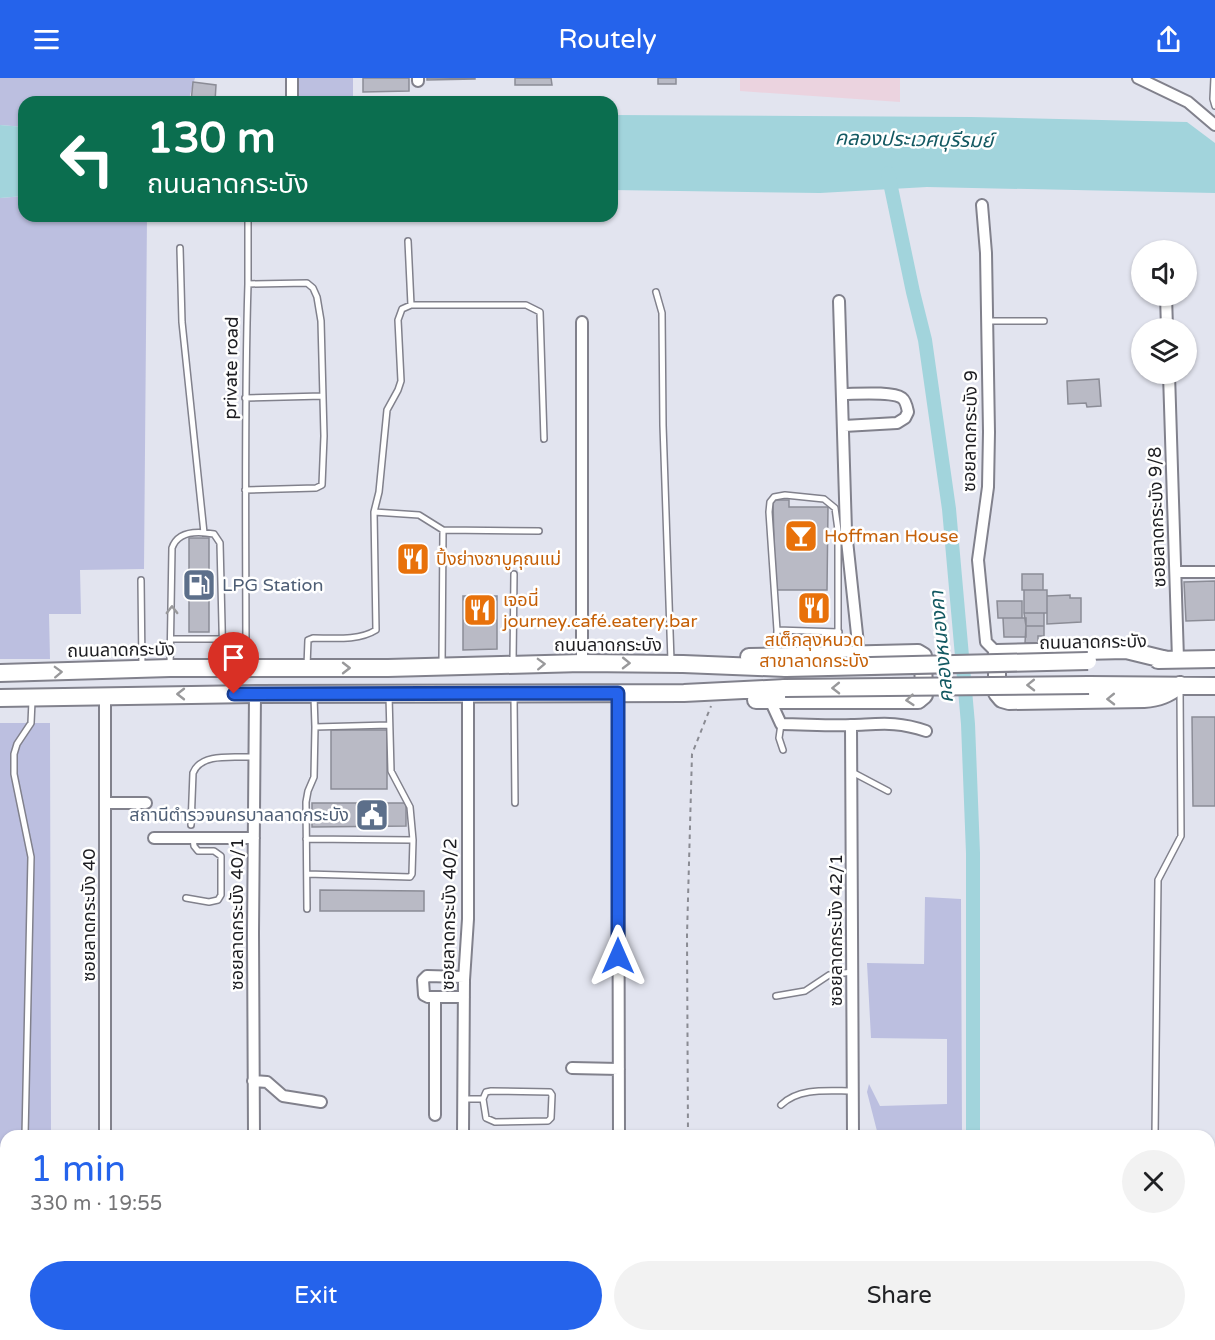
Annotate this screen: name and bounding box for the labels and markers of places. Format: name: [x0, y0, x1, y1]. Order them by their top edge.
bar icon: Hoffman House: [783, 518, 819, 554]
place label: Hoffman House: [824, 525, 958, 547]
restaurant icon: ปิ้งย่างชาบูคุณแม่: [395, 541, 431, 577]
place label: ปิ้งย่างชาบูคุณแม่: [436, 547, 561, 571]
fuel station icon: LPG Station: [181, 567, 217, 603]
place label: LPG Station: [222, 574, 324, 596]
place label: เจอนี่ journey.café.eatery.bar: [502, 587, 697, 632]
restaurant icon: สเต็กลุงหนวด สาขาลาดกระบัง: [796, 590, 832, 626]
restaurant icon: เจอนี่ journey.café.eatery.bar: [462, 592, 498, 628]
place label: สเต็กลุงหนวด สาขาลาดกระบัง: [759, 629, 869, 672]
pin: [208, 632, 259, 694]
public building icon: สถานีตำรวจนครบาลลาดกระบัง: [354, 797, 390, 833]
place label: สถานีตำรวจนครบาลลาดกระบัง: [129, 804, 349, 826]

